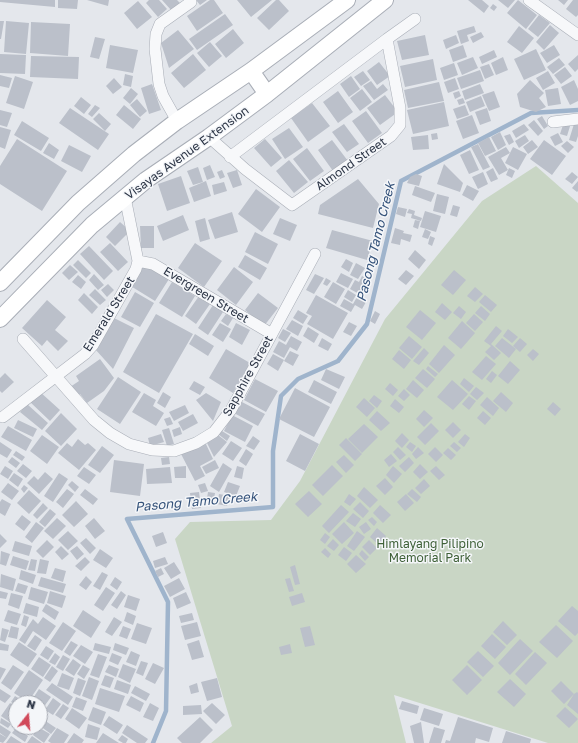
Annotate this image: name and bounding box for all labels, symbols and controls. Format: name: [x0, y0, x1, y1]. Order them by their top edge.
street label: Visayas Avenue Extension: [122, 103, 252, 203]
street label: Almond Street: [313, 134, 389, 194]
water label: Pasong Tamo Creek: [354, 181, 398, 303]
street label: Evergreen Street: [161, 264, 251, 326]
street label: Emerald Street: [80, 274, 138, 354]
street label: Sapphire Street: [220, 333, 276, 419]
water label: Pasong Tamo Creek: [134, 489, 258, 515]
park label: Himlayang Pilipino Memorial Park: [376, 537, 484, 565]
north arrow: [8, 695, 48, 735]
text: N: [25, 697, 37, 711]

